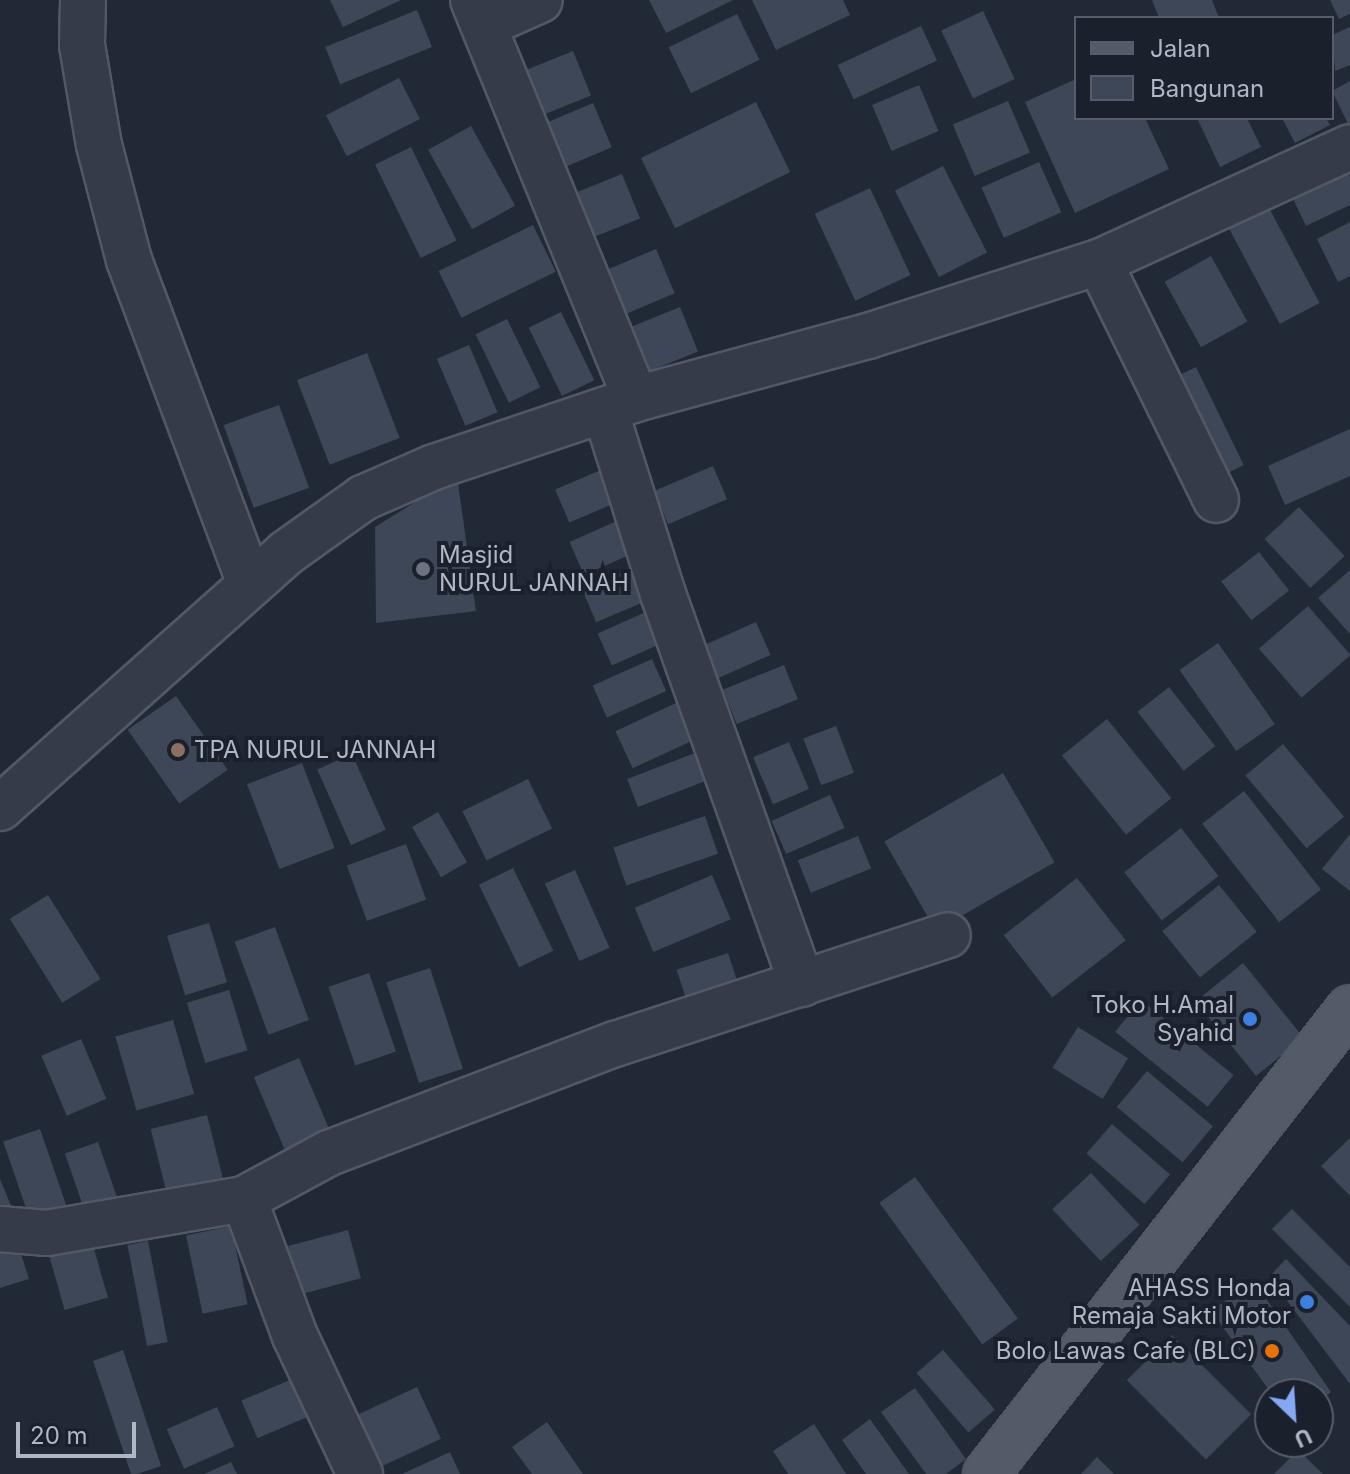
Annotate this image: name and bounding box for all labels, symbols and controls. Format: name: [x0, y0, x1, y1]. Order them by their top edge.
legend: [1074, 16, 1334, 120]
text: Jalan: [1150, 34, 1211, 63]
text: Bangunan: [1150, 74, 1264, 103]
place label: Masjid NURUL JANNAH: [439, 541, 629, 597]
marker: Masjid NURUL JANNAH: [414, 560, 432, 578]
place label: TPA NURUL JANNAH: [194, 736, 436, 764]
marker: TPA NURUL JANNAH: [169, 741, 187, 759]
place label: Toko H.Amal Syahid: [1091, 991, 1234, 1047]
marker: Toko H.Amal Syahid: [1241, 1010, 1259, 1028]
place label: AHASS Honda Remaja Sakti Motor: [1072, 1274, 1291, 1330]
marker: AHASS Honda Remaja Sakti Motor: [1298, 1293, 1316, 1311]
place label: Bolo Lawas Cafe (BLC): [996, 1337, 1256, 1365]
marker: Bolo Lawas Cafe (BLC): [1263, 1342, 1281, 1360]
north arrow: [1254, 1378, 1334, 1458]
scale bar: [20, 1406, 140, 1456]
text: 20 m: [30, 1421, 88, 1450]
text: U: [1291, 1423, 1316, 1453]

